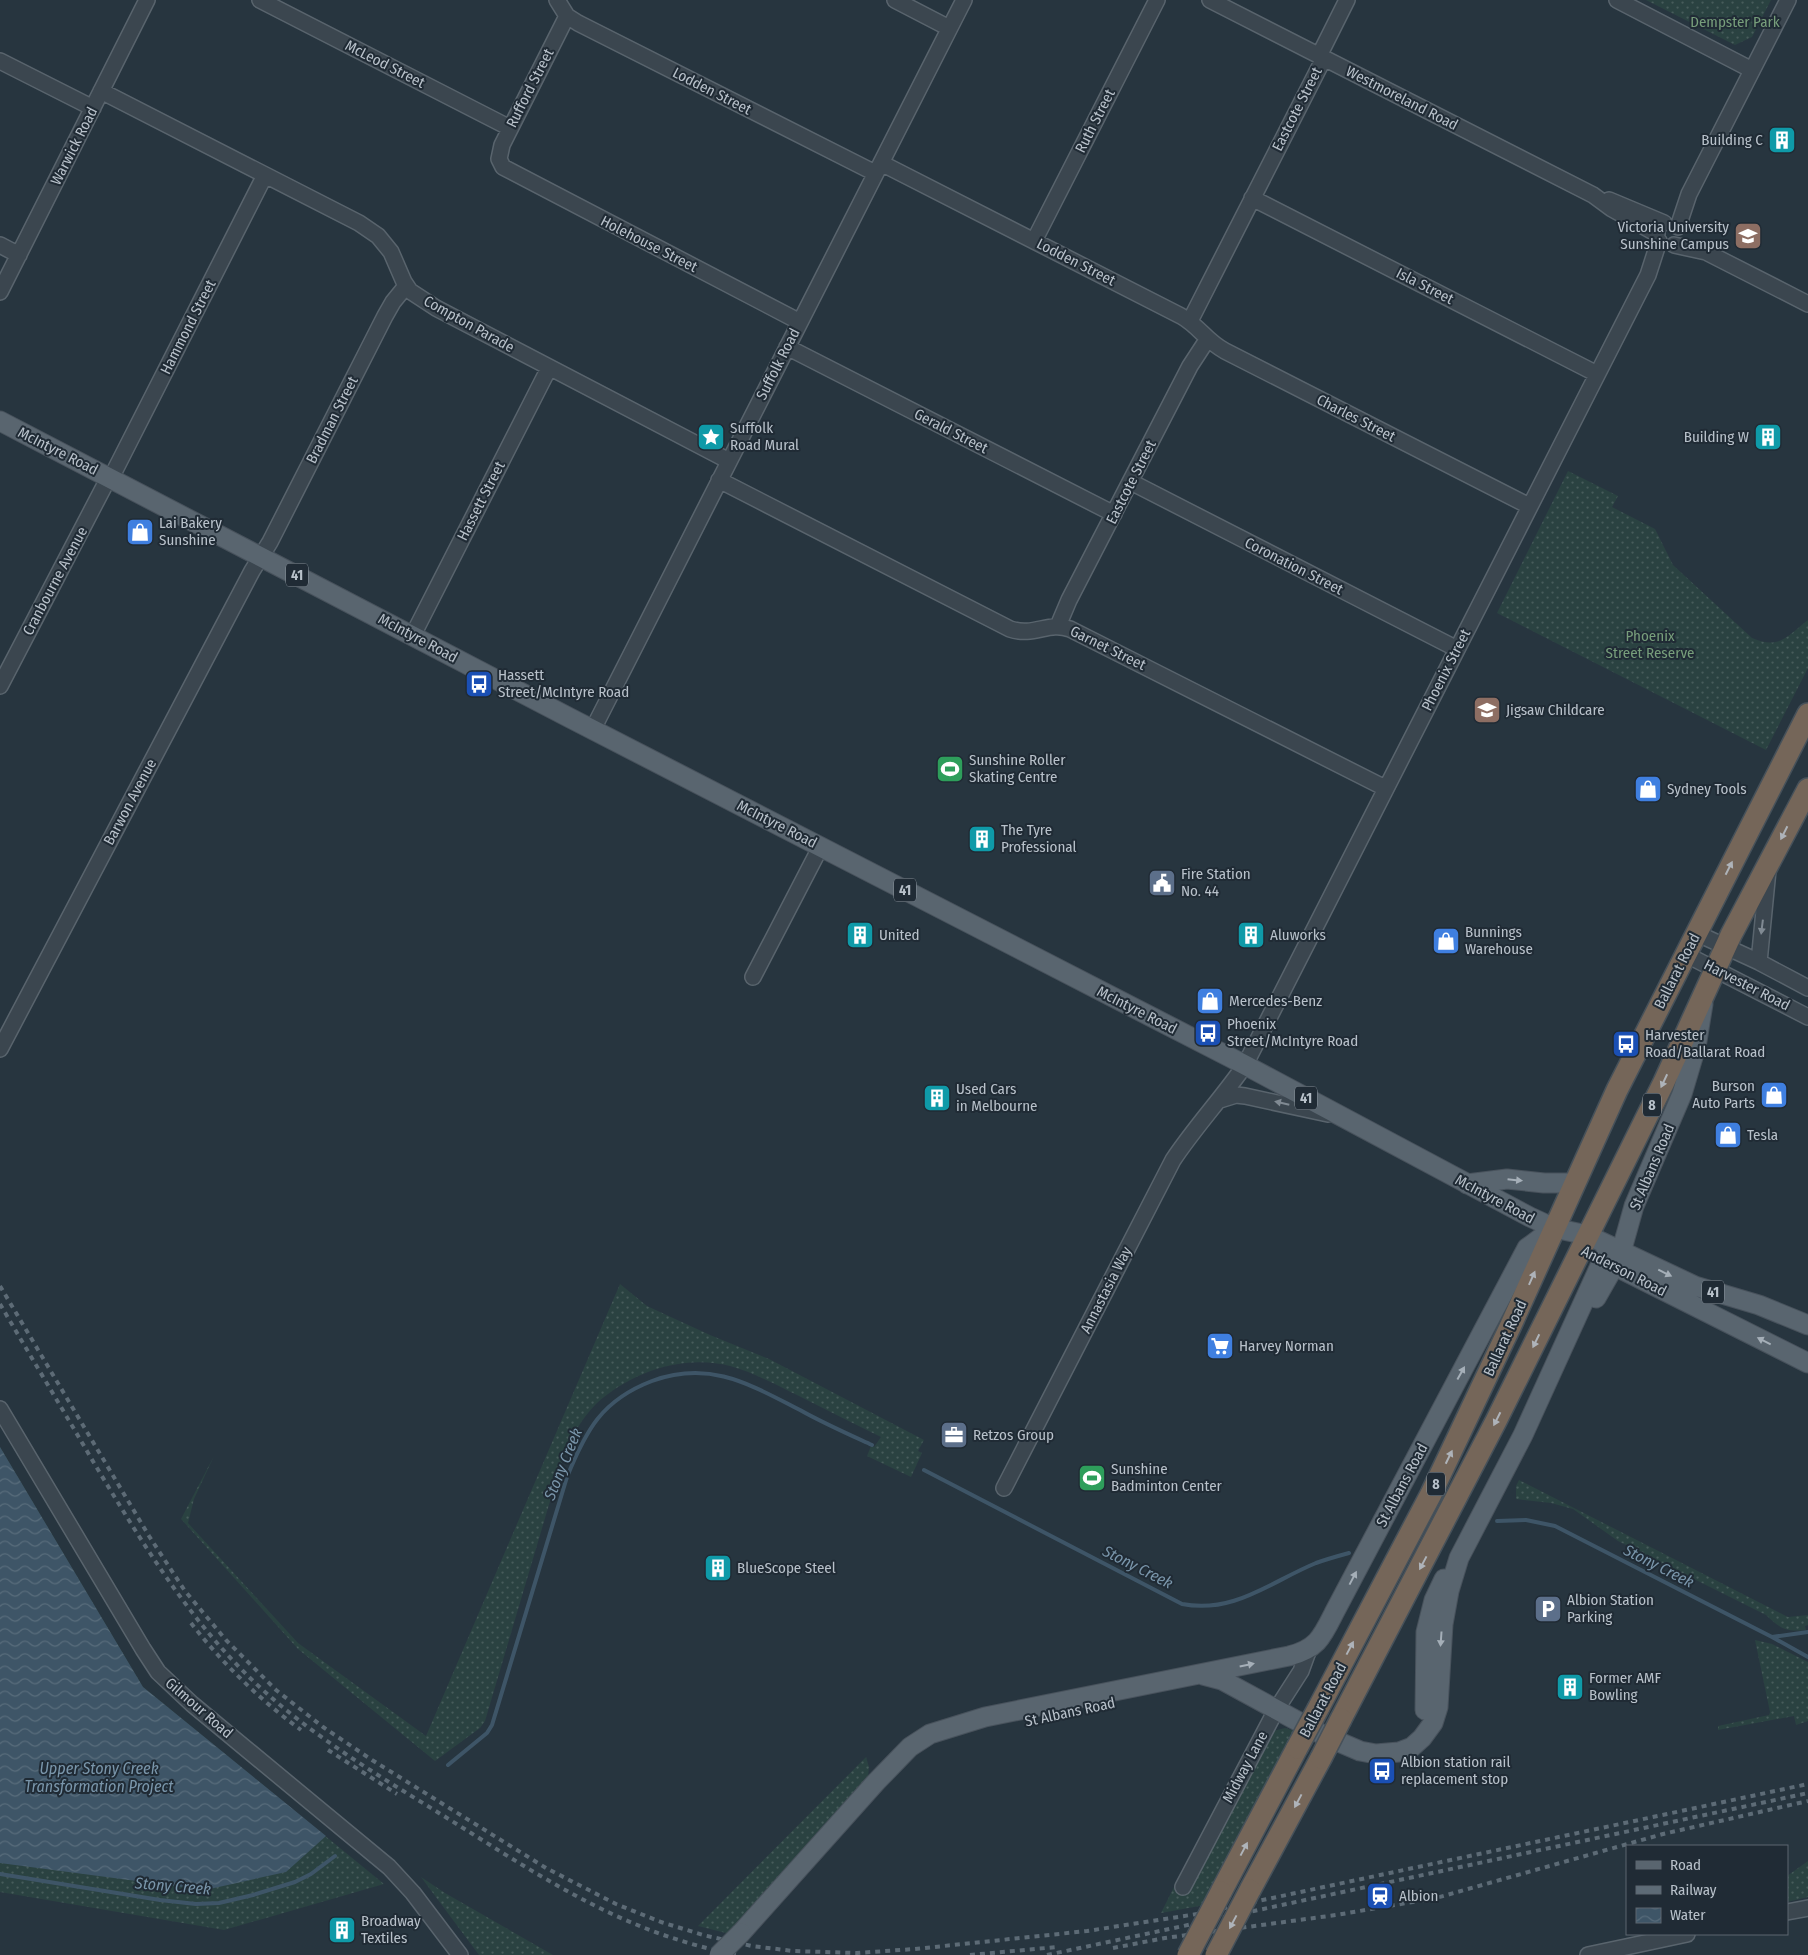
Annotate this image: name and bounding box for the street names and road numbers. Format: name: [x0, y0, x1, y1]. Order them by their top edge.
street label: McLeod Street: [342, 36, 428, 92]
street label: Rufford Street: [502, 45, 558, 130]
street label: Westmoreland Road: [1343, 62, 1461, 134]
street label: Lodden Street: [670, 63, 754, 119]
street label: Eastcote Street: [1268, 64, 1326, 154]
street label: Ruth Street: [1071, 86, 1119, 156]
street label: Warwick Road: [47, 104, 101, 188]
street label: Holehouse Street: [598, 212, 700, 276]
street label: Lodden Street: [1034, 234, 1118, 290]
street label: Isla Street: [1393, 264, 1457, 308]
street label: Hammond Street: [156, 277, 220, 377]
street label: Compton Parade: [421, 292, 517, 356]
street label: Suffolk Road: [752, 325, 804, 403]
street label: Bradman Street: [302, 373, 362, 467]
street label: Charles Street: [1314, 390, 1399, 446]
street label: Gerald Street: [911, 405, 991, 457]
street label: McIntyre Road: [15, 423, 101, 479]
street label: Eastcote Street: [1102, 437, 1160, 527]
street label: Hassett Street: [453, 458, 509, 544]
street label: Cranbourne Avenue: [19, 524, 91, 638]
street label: Coronation Street: [1242, 533, 1346, 599]
road number: 41: [286, 564, 308, 586]
street label: McIntyre Road: [375, 610, 461, 666]
street label: Garnet Street: [1067, 622, 1149, 674]
street label: Phoenix Street: [1418, 626, 1474, 714]
street label: Barwon Avenue: [100, 756, 160, 848]
street label: McIntyre Road: [734, 796, 820, 852]
road number: 41: [894, 878, 916, 902]
street label: Ballarat Road: [1650, 930, 1704, 1012]
street label: Harvester Road: [1701, 956, 1793, 1014]
street label: McIntyre Road: [1094, 982, 1180, 1038]
road number: 41: [1295, 1086, 1317, 1110]
road number: 8: [1643, 1094, 1661, 1116]
street label: St Albans Road: [1626, 1121, 1678, 1213]
street label: McIntyre Road: [1452, 1171, 1538, 1227]
street label: Anderson Road: [1578, 1242, 1670, 1300]
street label: Annastasia Way: [1076, 1243, 1136, 1336]
road number: 41: [1702, 1280, 1724, 1304]
street label: Ballarat Road: [1479, 1297, 1531, 1379]
street label: St Albans Road: [1372, 1440, 1432, 1530]
road number: 8: [1427, 1472, 1445, 1496]
street label: Ballarat Road: [1296, 1659, 1350, 1741]
street label: Gilmour Road: [162, 1674, 236, 1742]
street label: St Albans Road: [1023, 1694, 1117, 1730]
street label: Midway Lane: [1219, 1728, 1271, 1806]

